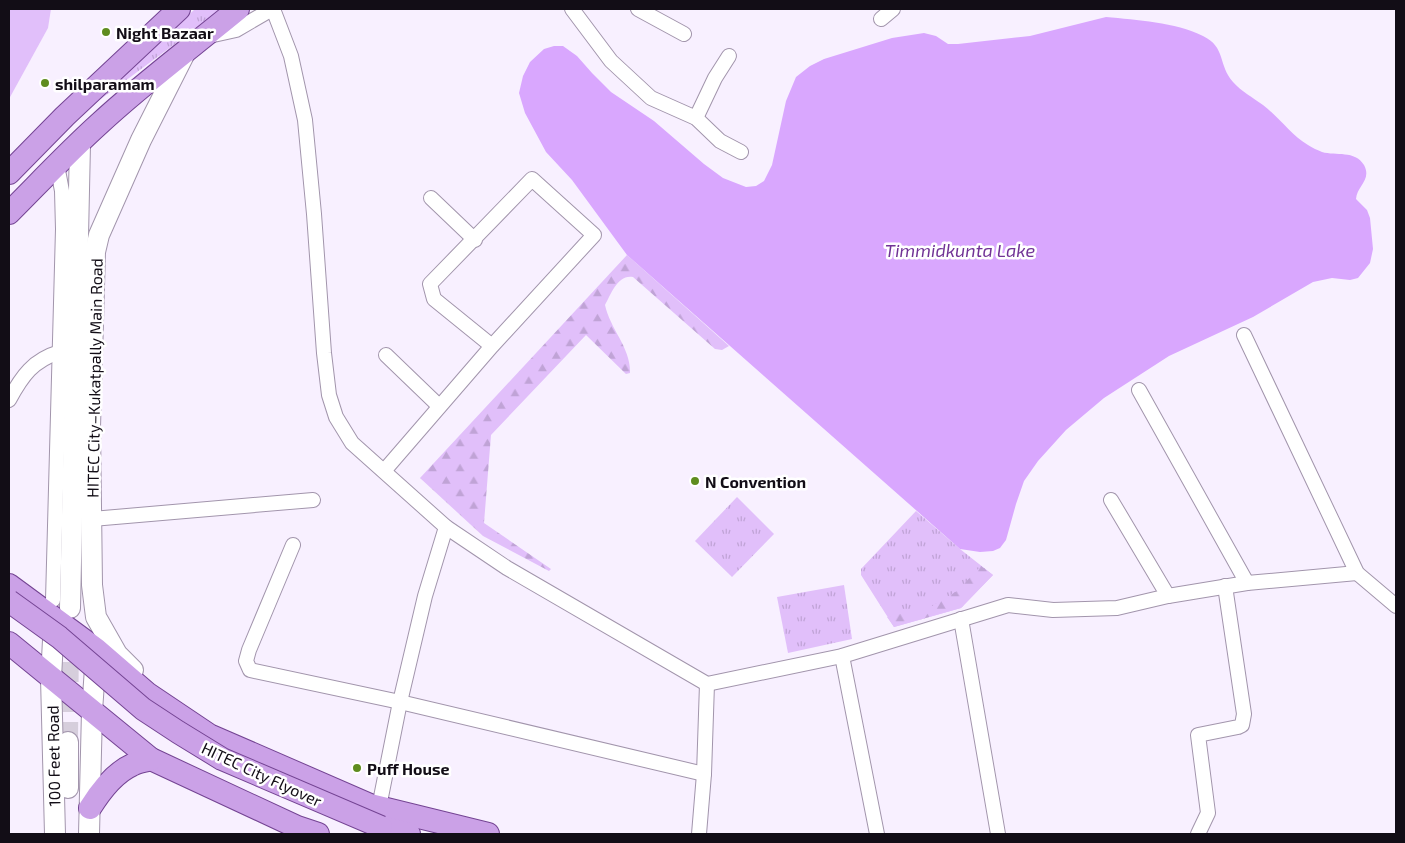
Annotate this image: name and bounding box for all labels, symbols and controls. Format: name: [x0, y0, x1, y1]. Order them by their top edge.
place label: Night Bazaar: [116, 23, 214, 42]
marker: Night Bazaar: [100, 26, 112, 38]
place label: shilparamam: [55, 74, 155, 93]
marker: shilparamam: [39, 77, 51, 89]
water label: Timmidkunta Lake: [885, 239, 1035, 261]
street label: HITEC City–Kukatpally Main Road: [82, 258, 106, 498]
place label: N Convention: [705, 472, 806, 491]
marker: N Convention: [689, 475, 701, 487]
street label: 100 Feet Road: [43, 705, 63, 807]
street label: HITEC City Flyover: [199, 738, 326, 810]
place label: Puff House: [367, 759, 449, 778]
marker: Puff House: [351, 762, 363, 774]

